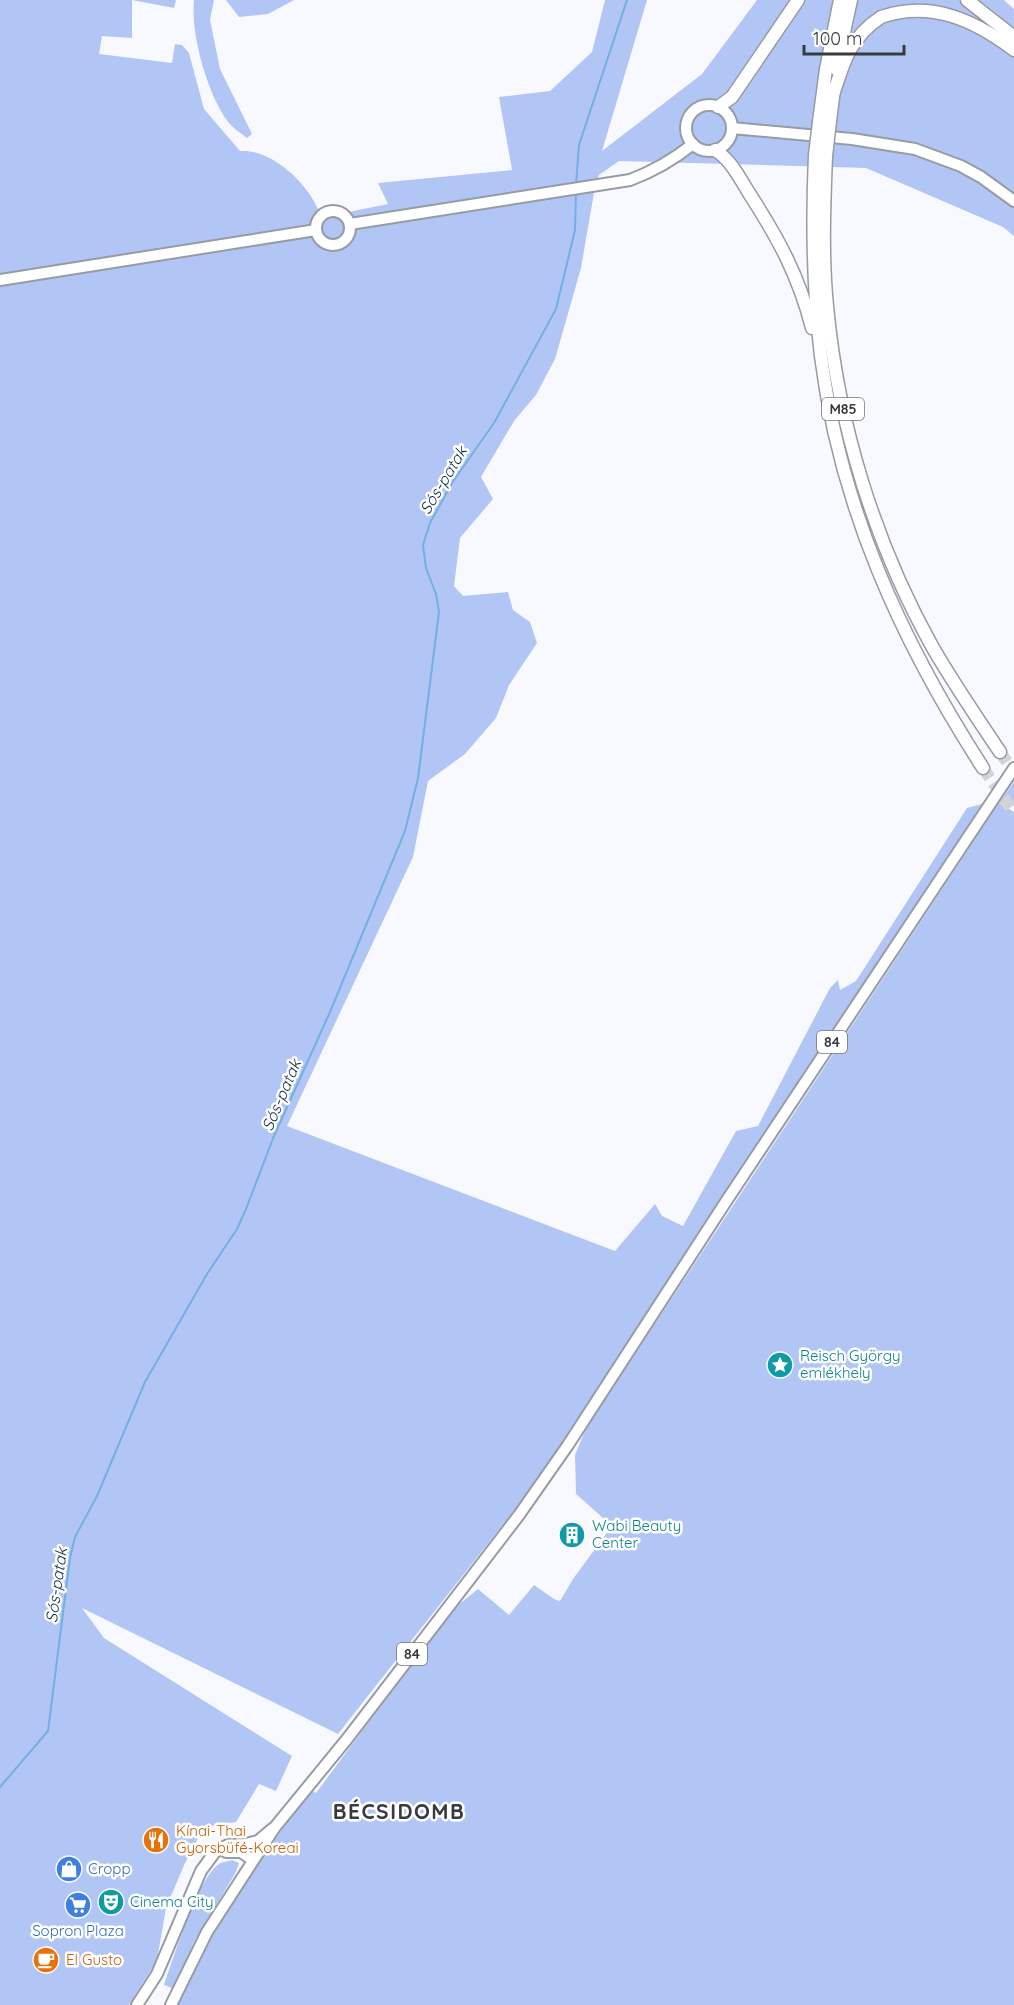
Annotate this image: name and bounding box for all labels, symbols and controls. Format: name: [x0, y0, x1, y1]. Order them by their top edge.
scale bar: [804, 18, 904, 56]
text: 100 m: [813, 27, 862, 50]
road number: M85: [822, 398, 864, 420]
water label: Sós-patak: [415, 441, 472, 518]
road number: 84: [817, 1031, 847, 1053]
water label: Sós-patak: [257, 1055, 306, 1134]
place label: Reisch György emlékhely: [800, 1346, 901, 1382]
place icon: Reisch György emlékhely: [765, 1350, 795, 1380]
place label: Wabi Beauty Center: [592, 1516, 681, 1552]
building icon: Wabi Beauty Center: [557, 1520, 587, 1550]
water label: Sós-patak: [41, 1545, 71, 1624]
road number: 84: [397, 1643, 427, 1665]
district label: BÉCSIDOMB: [333, 1798, 465, 1824]
place label: Kínai-Thai Gyorsbüfé-Koreai: [176, 1821, 299, 1857]
restaurant icon: Kínai-Thai Gyorsbüfé-Koreai: [141, 1825, 171, 1855]
shop icon: Cropp: [54, 1854, 84, 1884]
place label: Cropp: [88, 1859, 130, 1878]
theatre icon: Cinema City: [96, 1887, 126, 1917]
supermarket icon: Sopron Plaza: [63, 1890, 93, 1920]
place label: Cinema City: [130, 1892, 214, 1911]
place label: Sopron Plaza: [32, 1921, 124, 1940]
cafe icon: El Gusto: [31, 1945, 61, 1975]
place label: El Gusto: [66, 1950, 122, 1969]

